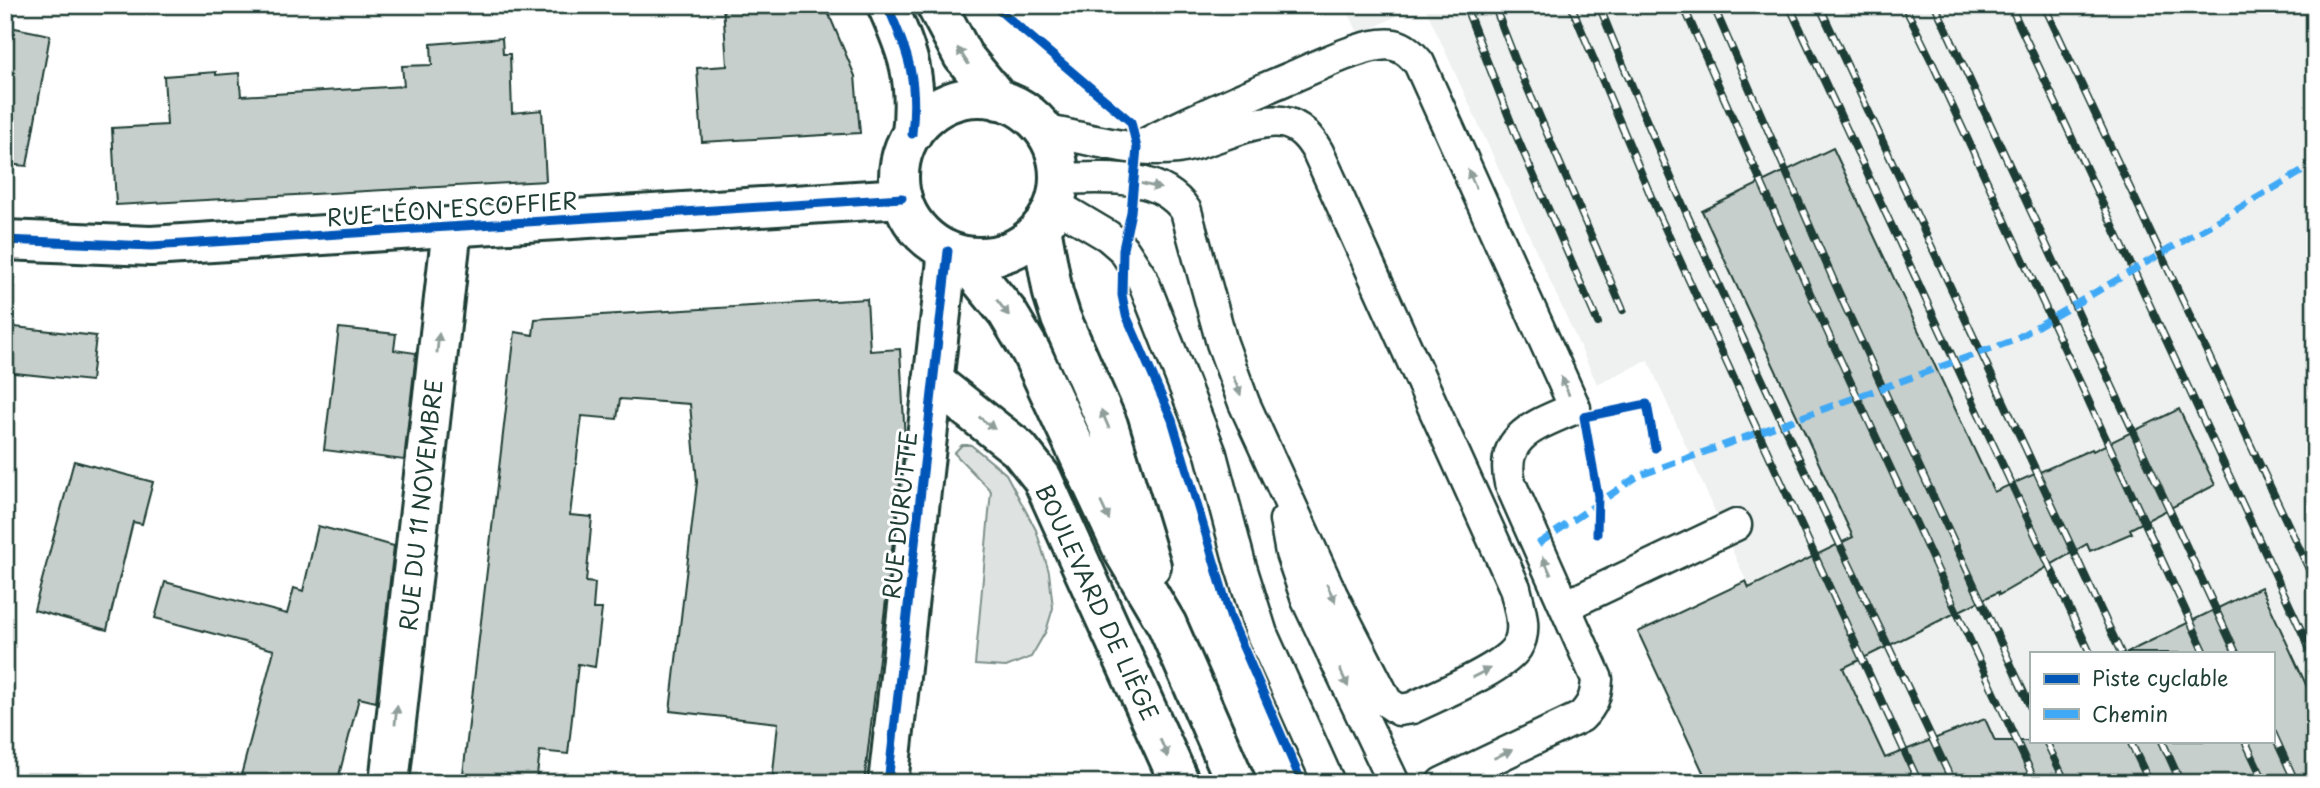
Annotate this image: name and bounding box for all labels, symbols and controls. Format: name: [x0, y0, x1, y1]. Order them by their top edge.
one-way arrow: [957, 46, 970, 65]
one-way arrow: [1466, 169, 1478, 189]
one-way arrow: [1140, 181, 1162, 192]
street label: RUE LÉON ESCOFFIER: [325, 182, 579, 234]
one-way arrow: [996, 299, 1010, 317]
one-way arrow: [433, 332, 444, 354]
one-way arrow: [1232, 375, 1243, 396]
one-way arrow: [1559, 376, 1571, 396]
street label: RUE DU 11 NOVEMBRE: [389, 377, 451, 633]
one-way arrow: [1099, 409, 1110, 430]
one-way arrow: [978, 416, 996, 430]
street label: RUE DURUTTE: [873, 429, 925, 601]
street label: BOULEVARD DE LIÈGE: [1028, 478, 1168, 726]
one-way arrow: [1099, 501, 1111, 521]
one-way arrow: [1541, 556, 1552, 577]
one-way arrow: [1325, 583, 1337, 603]
legend: [2030, 652, 2274, 742]
text: Piste cyclable: [2092, 661, 2228, 693]
one-way arrow: [1339, 668, 1350, 688]
one-way arrow: [1471, 668, 1491, 679]
text: Chemin: [2092, 697, 2168, 729]
one-way arrow: [391, 704, 402, 726]
one-way arrow: [1158, 738, 1170, 758]
one-way arrow: [1493, 748, 1514, 759]

